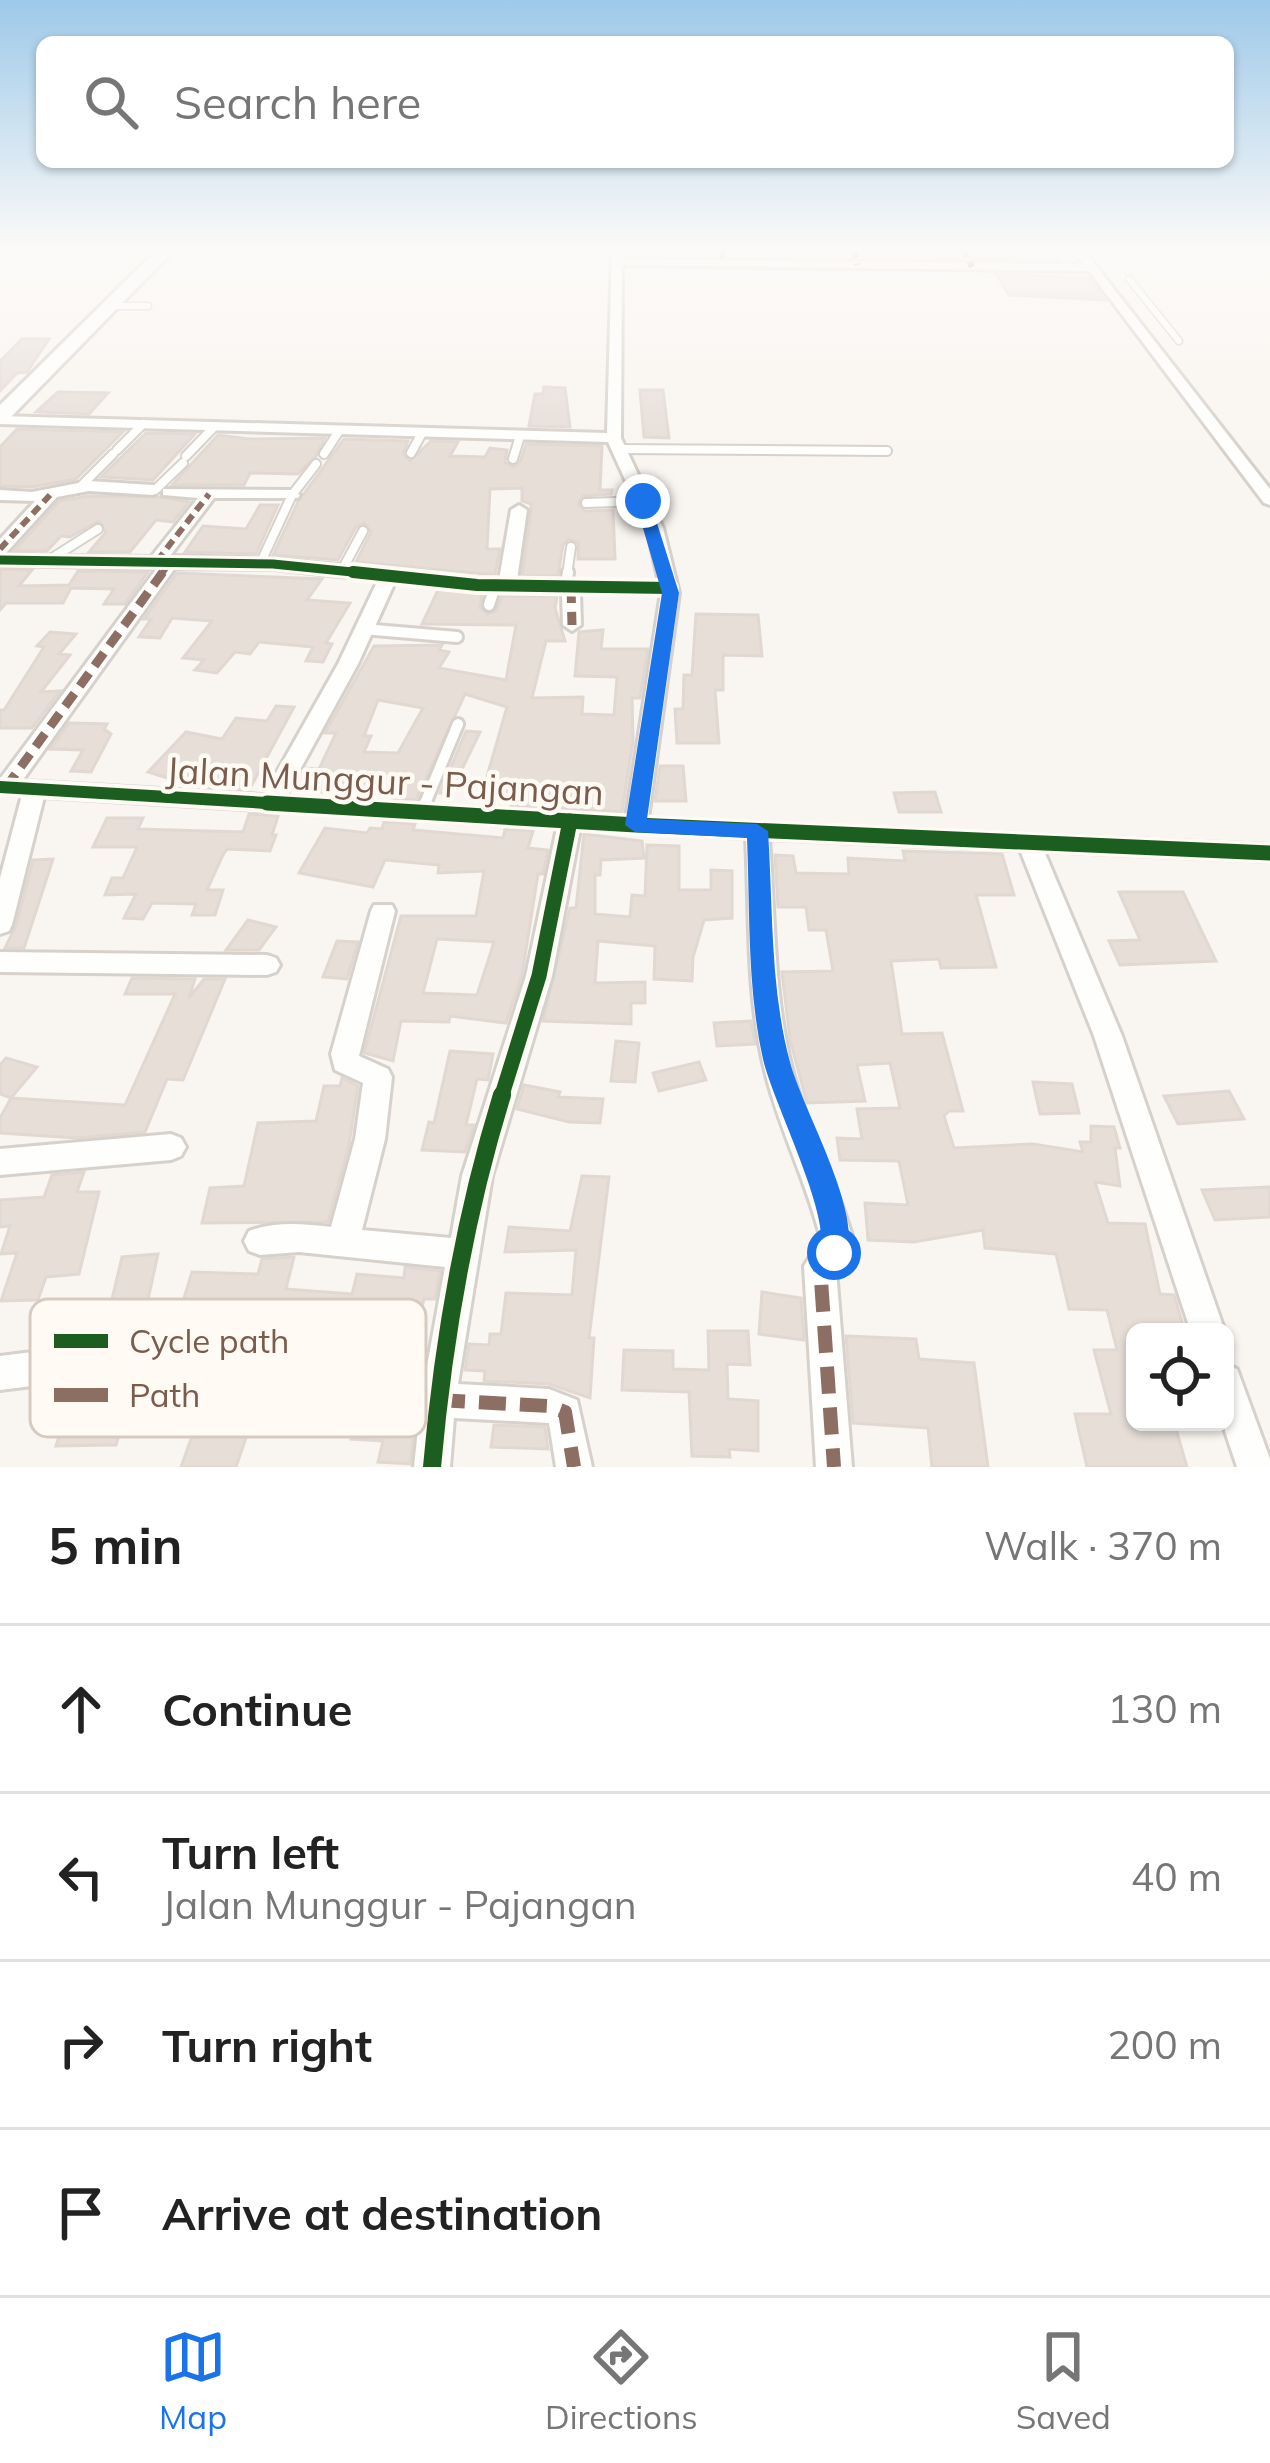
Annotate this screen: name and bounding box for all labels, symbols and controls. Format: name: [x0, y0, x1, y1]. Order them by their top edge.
search box: [36, 36, 1234, 168]
icon: search: [78, 69, 144, 135]
text: Search here: [174, 74, 421, 130]
route end: [616, 474, 670, 528]
street label: Jalan Munggur - Pajangan: [165, 747, 605, 814]
route start: [807, 1226, 861, 1280]
legend: [30, 1299, 426, 1437]
text: Cycle path: [129, 1320, 289, 1361]
map controls: [1126, 1323, 1234, 1431]
button: locate: [1126, 1323, 1234, 1431]
text: Path: [129, 1374, 200, 1415]
text: 5 min: [48, 1513, 183, 1577]
text: Walk · 370 m: [984, 1521, 1222, 1570]
icon: ahead: [48, 1676, 114, 1742]
text: Continue: [162, 1681, 352, 1737]
text: 130 m: [1107, 1684, 1222, 1733]
text: Turn left: [162, 1824, 339, 1880]
icon: left: [48, 1844, 114, 1910]
text: 40 m: [1131, 1852, 1222, 1901]
text: Jalan Munggur - Pajangan: [162, 1880, 637, 1929]
icon: right: [48, 2012, 114, 2078]
text: Turn right: [162, 2017, 372, 2073]
text: 200 m: [1107, 2020, 1222, 2069]
icon: arrive: [48, 2180, 114, 2246]
text: Arrive at destination: [162, 2185, 602, 2241]
tab: Map: [159, 2324, 227, 2437]
tab: Directions: [545, 2324, 698, 2437]
tab: Saved: [1016, 2324, 1111, 2437]

